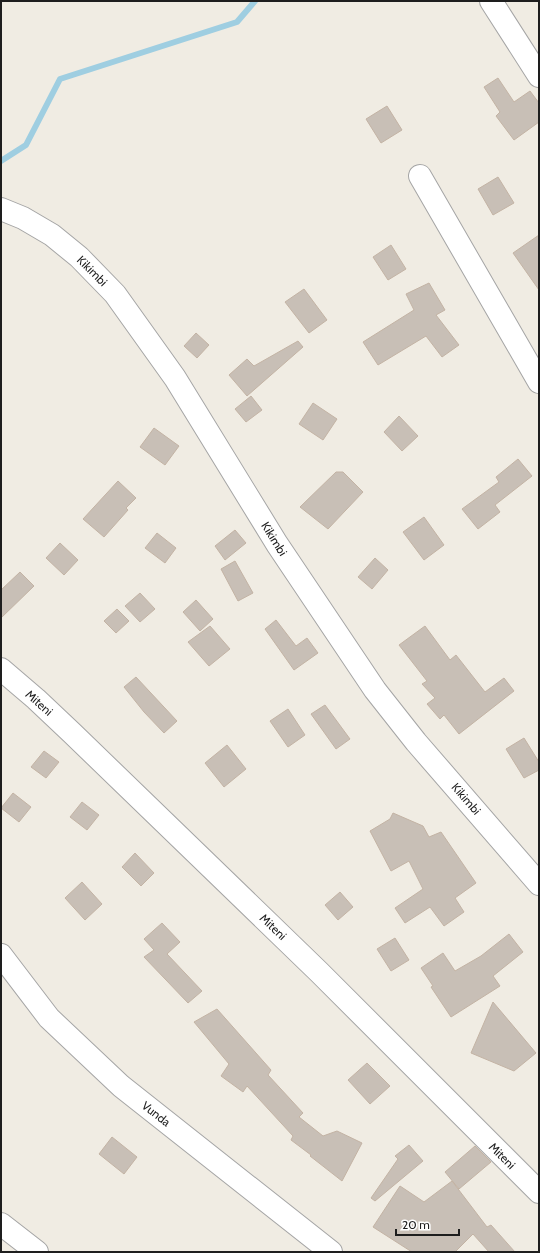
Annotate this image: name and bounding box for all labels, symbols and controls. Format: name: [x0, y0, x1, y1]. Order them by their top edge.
street label: Kikimbi: [74, 252, 111, 289]
street label: Kikimbi: [258, 519, 291, 559]
street label: Miteni: [23, 686, 56, 719]
street label: Kikimbi: [448, 780, 484, 818]
street label: Miteni: [257, 910, 290, 943]
street label: Vunda: [139, 1098, 174, 1130]
street label: Miteni: [486, 1139, 519, 1172]
scale bar: [396, 1211, 459, 1237]
text: 20 m: [402, 1217, 430, 1232]

